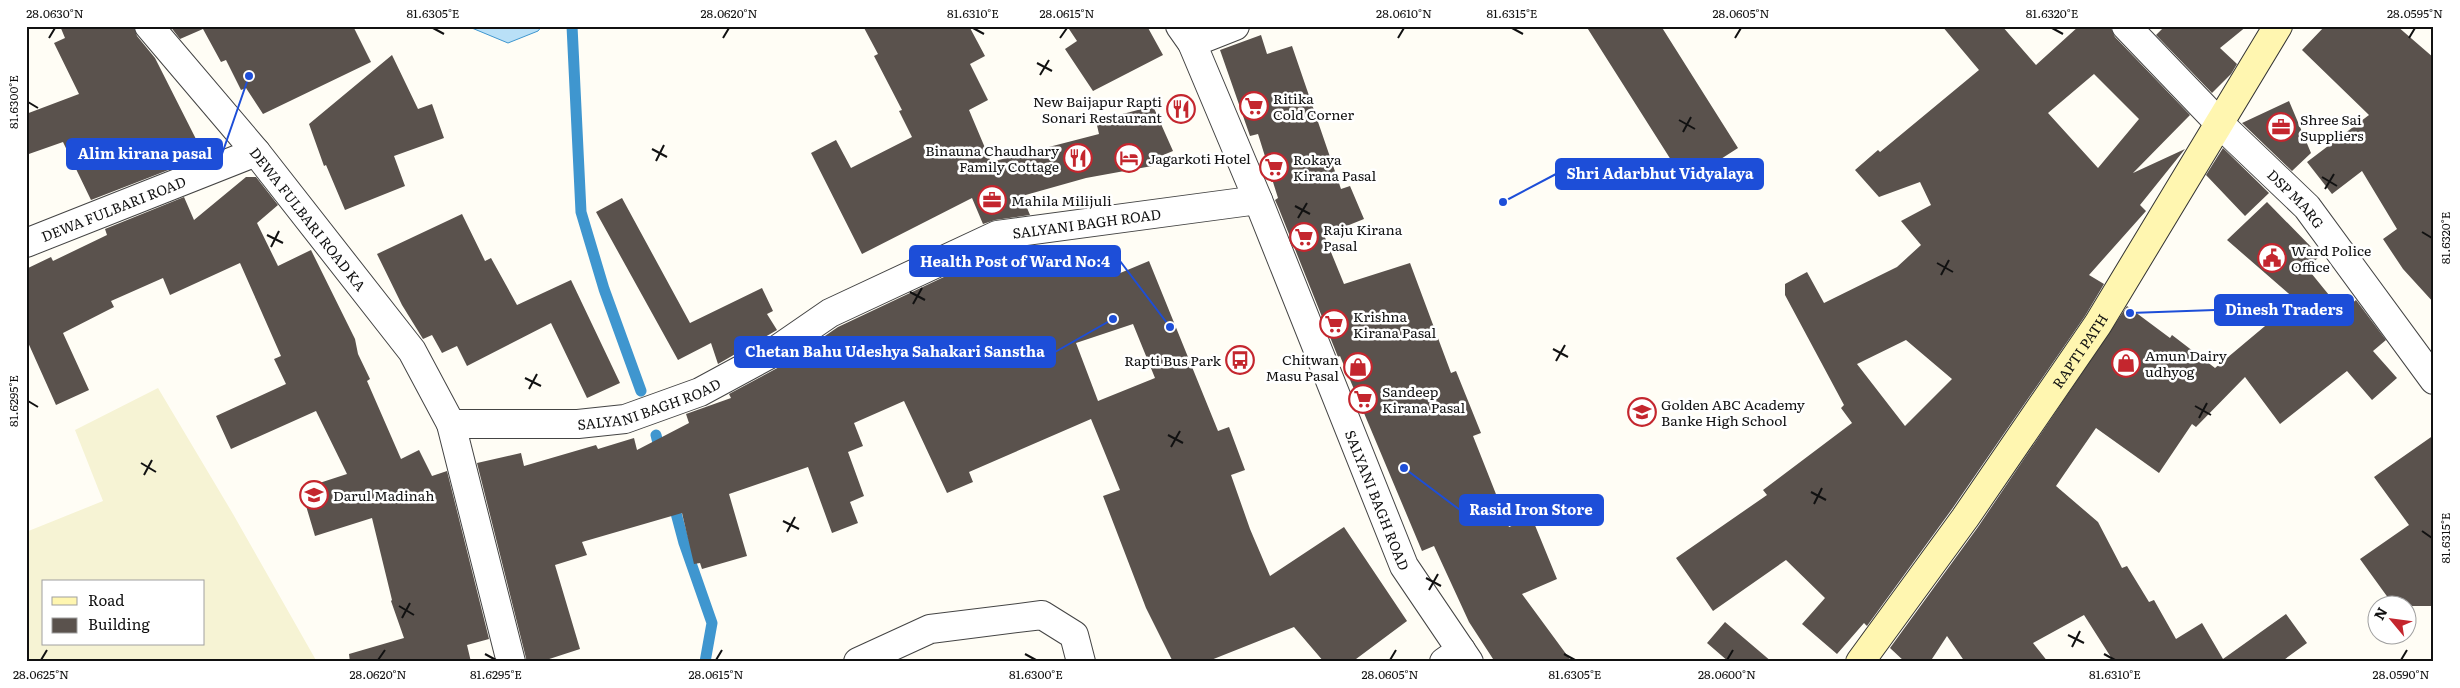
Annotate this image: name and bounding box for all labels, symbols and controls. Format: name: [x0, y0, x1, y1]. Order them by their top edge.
text: 28.0630°N: [26, 4, 84, 22]
text: 81.6305°E: [406, 4, 460, 22]
text: 28.0620°N: [700, 4, 758, 22]
text: 81.6310°E: [947, 4, 999, 22]
text: 28.0615°N: [1039, 4, 1095, 22]
text: 28.0610°N: [1376, 4, 1432, 22]
text: 81.6315°E: [1486, 4, 1538, 22]
text: 28.0605°N: [1712, 4, 1770, 22]
text: 81.6320°E: [2026, 4, 2079, 22]
text: 28.0595°N: [2387, 4, 2443, 22]
text: 81.6300°E: [4, 75, 22, 129]
place label: Ritika Cold Corner: [1273, 88, 1354, 124]
place label: New Baijapur Rapti Sonari Restaurant: [1033, 91, 1162, 127]
supermarket icon: Ritika Cold Corner: [1239, 91, 1269, 121]
restaurant icon: New Baijapur Rapti Sonari Restaurant: [1166, 94, 1196, 124]
place label: Shree Sai Suppliers: [2300, 109, 2363, 145]
office icon: Shree Sai Suppliers: [2266, 112, 2296, 142]
callout: Alim kirana pasal: [67, 139, 222, 169]
place label: Binauna Chaudhary Family Cottage: [925, 140, 1060, 176]
text: Alim kirana pasal: [78, 141, 213, 164]
street label: DEWA FULBARI ROAD KA: [246, 143, 371, 295]
restaurant icon: Binauna Chaudhary Family Cottage: [1063, 143, 1093, 173]
hotel icon: Jagarkoti Hotel: [1114, 143, 1144, 173]
place label: Jagarkoti Hotel: [1148, 148, 1251, 168]
place label: Rokaya Kirana Pasal: [1293, 149, 1377, 185]
supermarket icon: Rokaya Kirana Pasal: [1259, 152, 1289, 182]
callout: Shri Adarbhut Vidyalaya: [1556, 159, 1763, 189]
text: Shri Adarbhut Vidyalaya: [1566, 161, 1754, 184]
street label: DSP MARG: [2263, 164, 2329, 232]
street label: DEWA FULBARI ROAD: [38, 171, 189, 246]
office icon: Mahila Milijuli: [977, 185, 1007, 215]
place label: Mahila Milijuli: [1011, 190, 1112, 210]
street label: SALYANI BAGH ROAD: [1011, 203, 1162, 243]
text: 81.6320°E: [2436, 211, 2454, 264]
place label: Raju Kirana Pasal: [1323, 219, 1403, 255]
supermarket icon: Raju Kirana Pasal: [1289, 222, 1319, 252]
place label: Ward Police Office: [2291, 240, 2371, 276]
public building icon: Ward Police Office: [2257, 243, 2287, 273]
callout: Health Post of Ward No:4: [910, 246, 1120, 276]
text: Health Post of Ward No:4: [920, 249, 1110, 272]
callout: Dinesh Traders: [2215, 295, 2353, 325]
text: Dinesh Traders: [2225, 297, 2344, 320]
place label: Krishna Kirana Pasal: [1353, 306, 1437, 342]
supermarket icon: Krishna Kirana Pasal: [1319, 309, 1349, 339]
street label: RAPTI PATH: [2047, 310, 2112, 392]
callout: Chetan Bahu Udeshya Sahakari Sanstha: [735, 337, 1055, 367]
text: Chetan Bahu Udeshya Sahakari Sanstha: [745, 339, 1045, 362]
bus stop icon: Rapti Bus Park: [1225, 345, 1255, 375]
place label: Amun Dairy udhyog: [2145, 345, 2228, 381]
shop icon: Amun Dairy udhyog: [2111, 348, 2141, 378]
place label: Chitwan Masu Pasal: [1266, 349, 1339, 385]
place label: Rapti Bus Park: [1124, 350, 1221, 370]
shop icon: Chitwan Masu Pasal: [1343, 352, 1373, 382]
street label: SALYANI BAGH ROAD: [576, 373, 724, 434]
text: 81.6295°E: [4, 375, 22, 427]
place label: Sandeep Kirana Pasal: [1382, 381, 1466, 417]
supermarket icon: Sandeep Kirana Pasal: [1348, 384, 1378, 414]
place label: Golden ABC Academy Banke High School: [1661, 394, 1806, 430]
school or university icon: Golden ABC Academy Banke High School: [1627, 397, 1657, 427]
street label: SALYANI BAGH ROAD: [1341, 427, 1415, 574]
school or university icon: Darul Madinah: [299, 480, 329, 510]
place label: Darul Madinah: [333, 485, 435, 505]
callout: Rasid Iron Store: [1460, 495, 1603, 525]
text: Rasid Iron Store: [1469, 497, 1593, 520]
text: 81.6315°E: [2436, 512, 2454, 564]
legend: [42, 580, 205, 646]
text: Road: [88, 588, 124, 611]
north arrow: [2368, 596, 2418, 646]
text: N: [2368, 603, 2391, 623]
text: Building: [88, 612, 150, 635]
text: 28.0625°N: [13, 665, 69, 683]
text: 28.0620°N: [349, 665, 407, 683]
text: 81.6295°E: [470, 665, 522, 683]
text: 28.0615°N: [688, 665, 744, 683]
text: 81.6300°E: [1009, 665, 1063, 683]
text: 28.0605°N: [1361, 665, 1419, 683]
text: 81.6305°E: [1548, 665, 1602, 683]
text: 28.0600°N: [1698, 665, 1756, 683]
text: 81.6310°E: [2089, 665, 2141, 683]
text: 28.0590°N: [2373, 665, 2429, 683]

